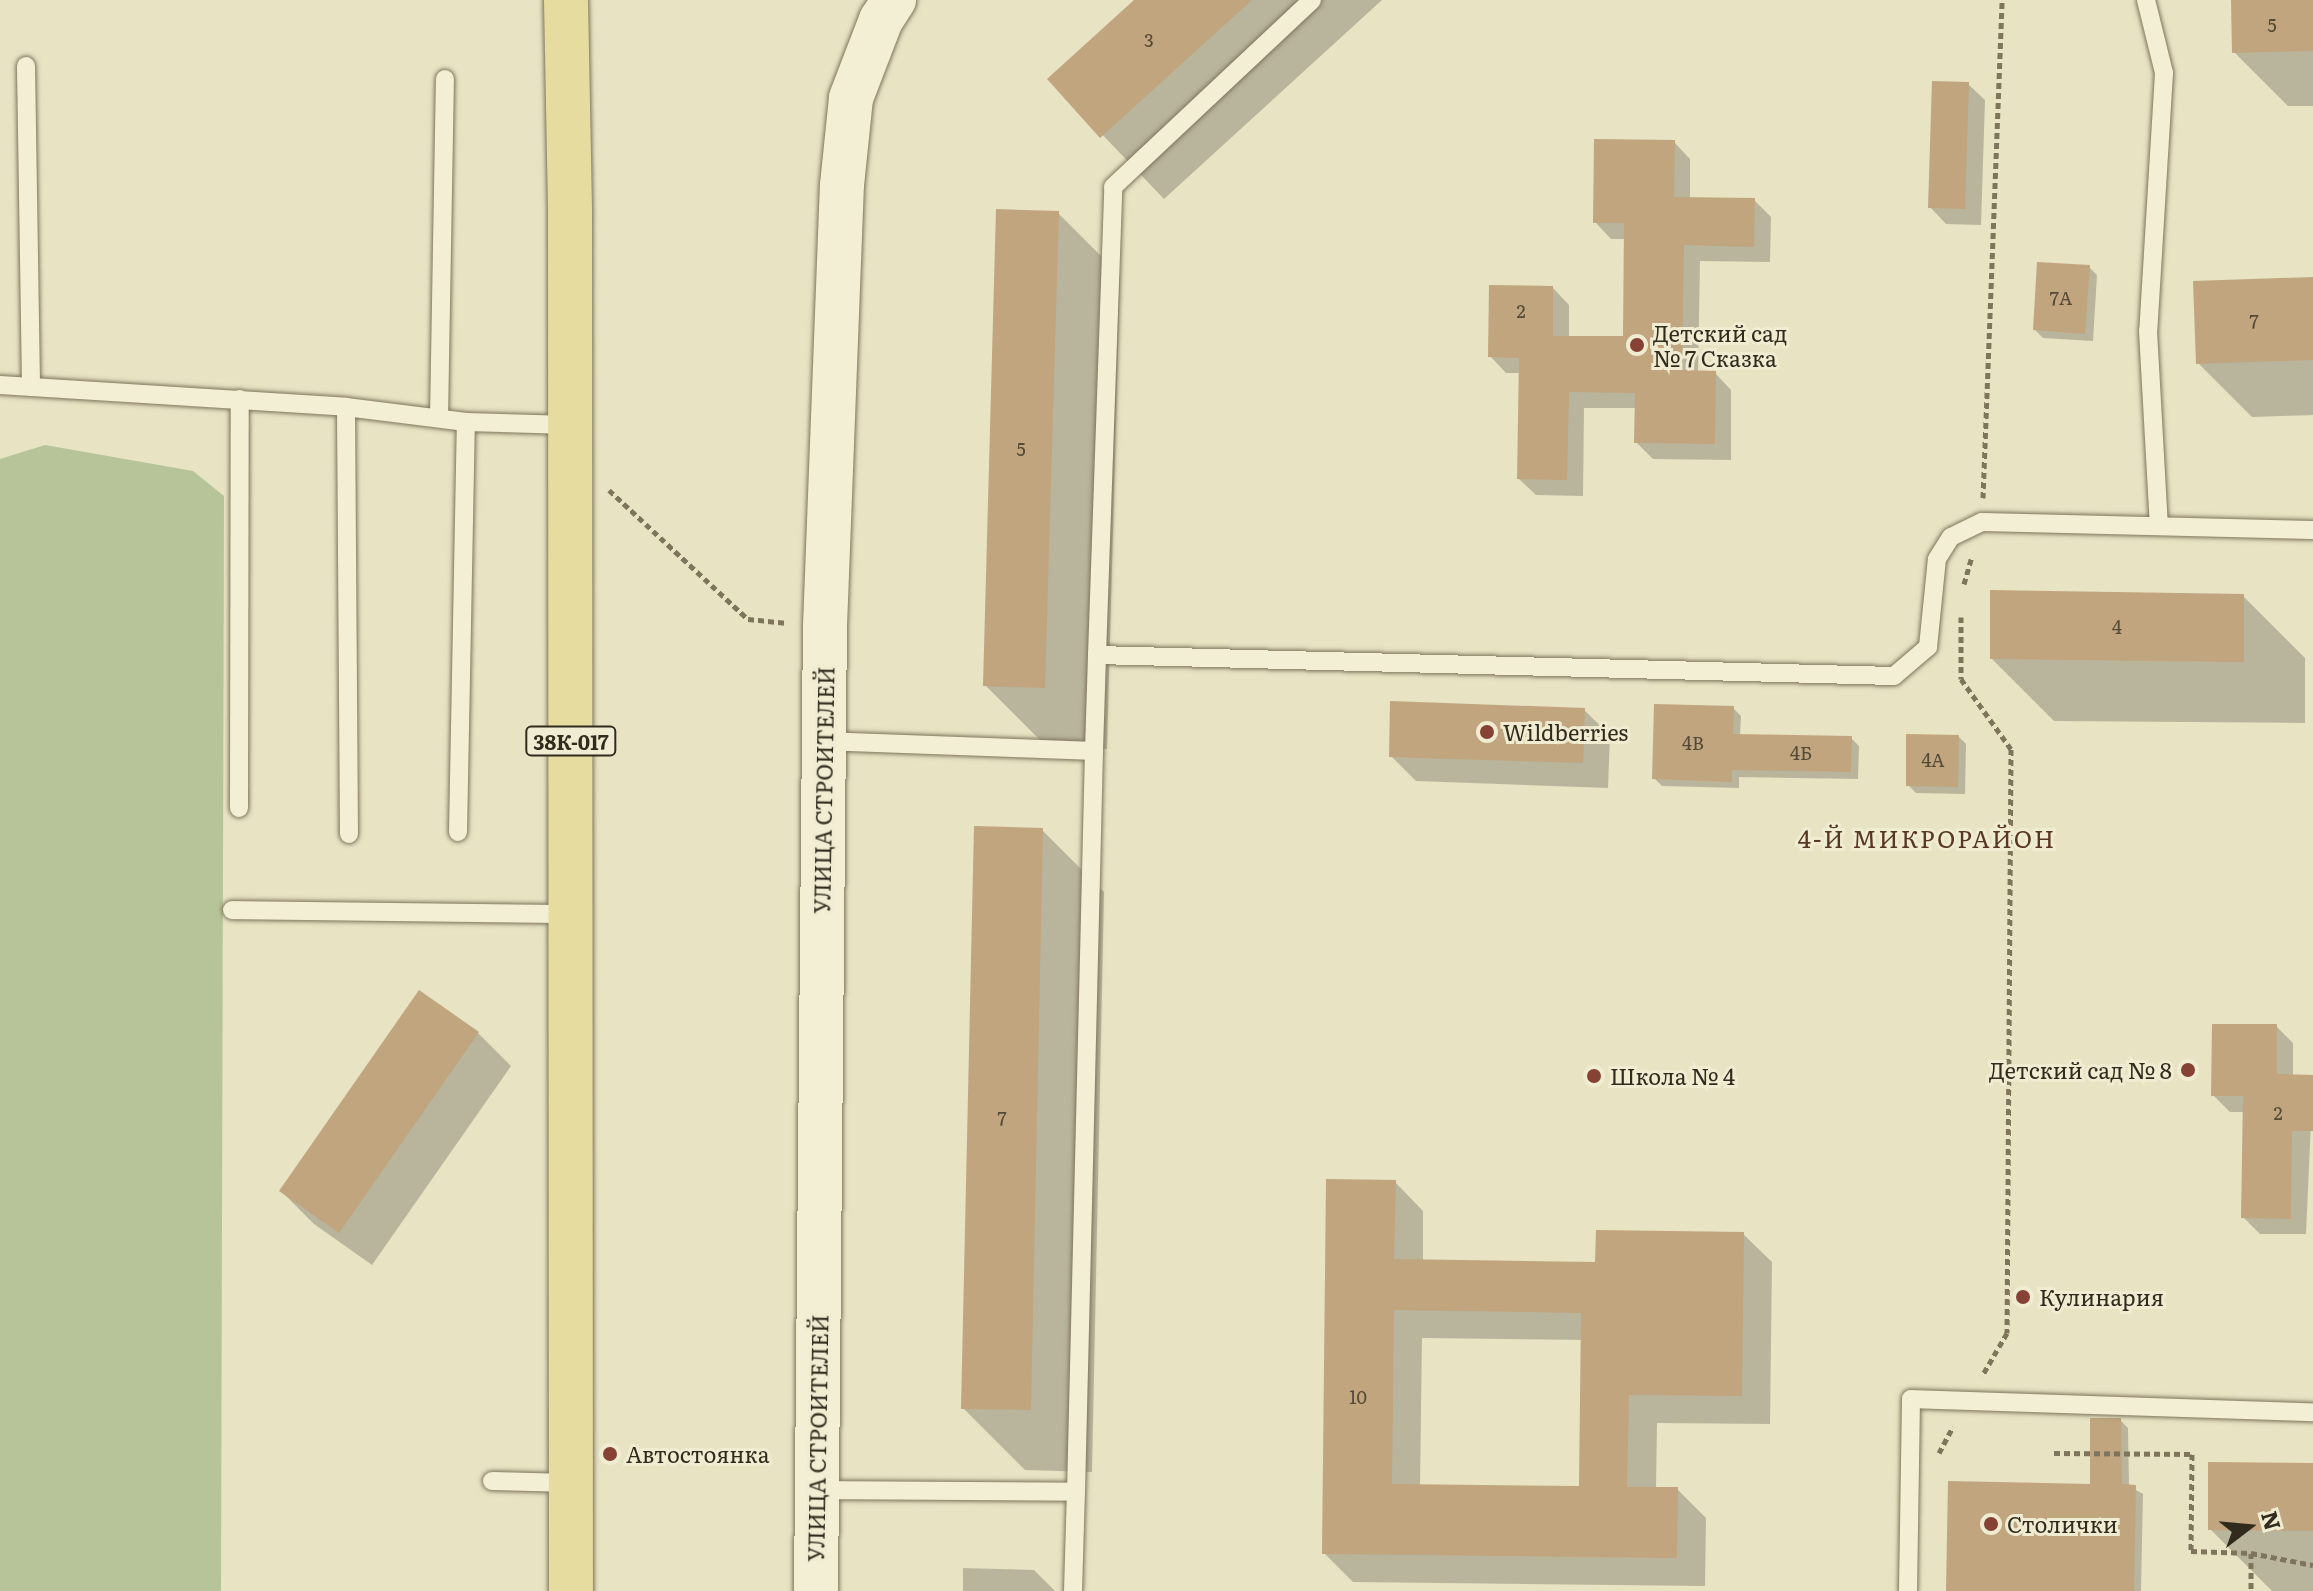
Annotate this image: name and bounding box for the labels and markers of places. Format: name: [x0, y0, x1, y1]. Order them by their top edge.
place label: Детский сад № 7 Сказка: [1653, 319, 1787, 370]
marker: Детский сад № 7 Сказка: [1628, 336, 1646, 354]
place label: Wildberries: [1503, 719, 1628, 745]
marker: Wildberries: [1478, 723, 1496, 741]
place label: Детский сад № 8: [1989, 1057, 2172, 1083]
marker: Детский сад № 8: [2179, 1061, 2197, 1079]
place label: Школа № 4: [1610, 1063, 1735, 1089]
marker: Школа № 4: [1585, 1067, 1603, 1085]
place label: Кулинария: [2039, 1284, 2164, 1310]
marker: Кулинария: [2014, 1288, 2032, 1306]
place label: Автостоянка: [626, 1441, 770, 1467]
marker: Автостоянка: [601, 1445, 619, 1463]
place label: Столички: [2007, 1511, 2118, 1537]
marker: Столички: [1982, 1515, 2000, 1533]

